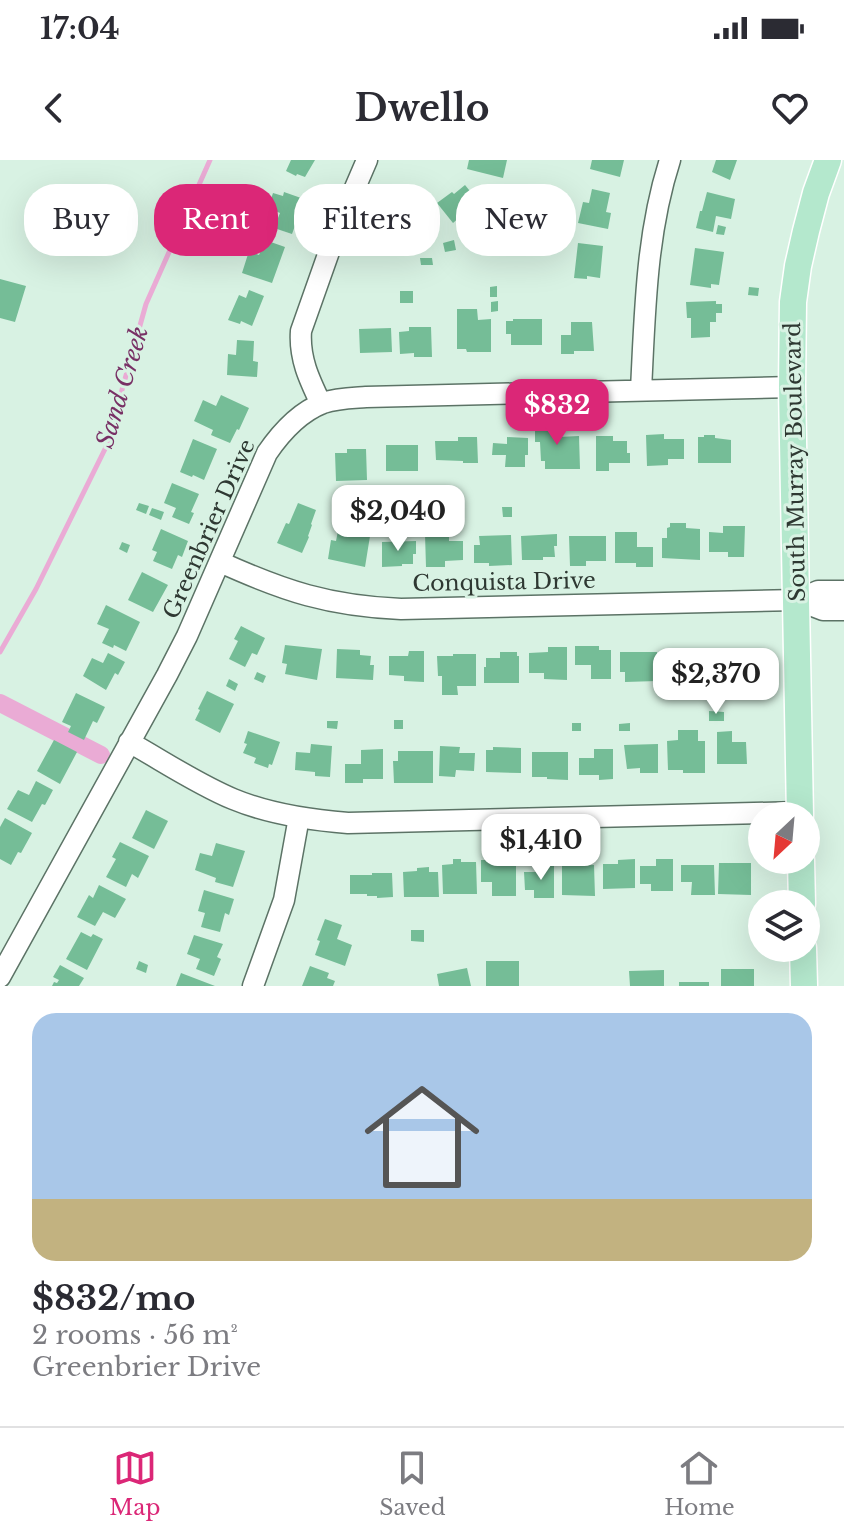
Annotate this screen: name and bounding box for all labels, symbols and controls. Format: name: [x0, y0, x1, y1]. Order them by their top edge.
text: 17:04: [40, 10, 120, 47]
icon: back: [32, 86, 76, 130]
text: Dwello: [355, 86, 489, 131]
icon: heart: [768, 86, 812, 130]
chip: Buy: [24, 184, 138, 256]
chip: Rent: [154, 184, 278, 256]
chip: Filters: [294, 184, 440, 256]
chip: New: [456, 184, 576, 256]
street label: South Murray Boulevard: [779, 322, 811, 602]
water label: Sand Creek: [90, 323, 154, 451]
pin: $832: [510, 379, 604, 447]
text: $832: [524, 389, 590, 421]
street label: Greenbrier Drive: [157, 435, 261, 623]
pin: $2,040: [333, 485, 463, 553]
text: $2,040: [350, 495, 446, 527]
street label: Conquista Drive: [412, 567, 596, 597]
pin: $2,370: [651, 648, 781, 716]
text: $2,370: [671, 658, 761, 690]
north arrow: [748, 802, 820, 874]
map controls: [748, 802, 820, 962]
pin: $1,410: [476, 814, 606, 882]
text: $1,410: [499, 824, 583, 856]
button: layers: [748, 890, 820, 962]
icon: home: [350, 1065, 494, 1209]
text: $832/mo: [32, 1277, 196, 1319]
text: 2 rooms · 56 m²: [32, 1319, 238, 1351]
text: Greenbrier Drive: [32, 1351, 261, 1383]
tab: Map: [109, 1446, 160, 1521]
tab: Saved: [379, 1446, 446, 1521]
tab: Home: [664, 1446, 735, 1521]

